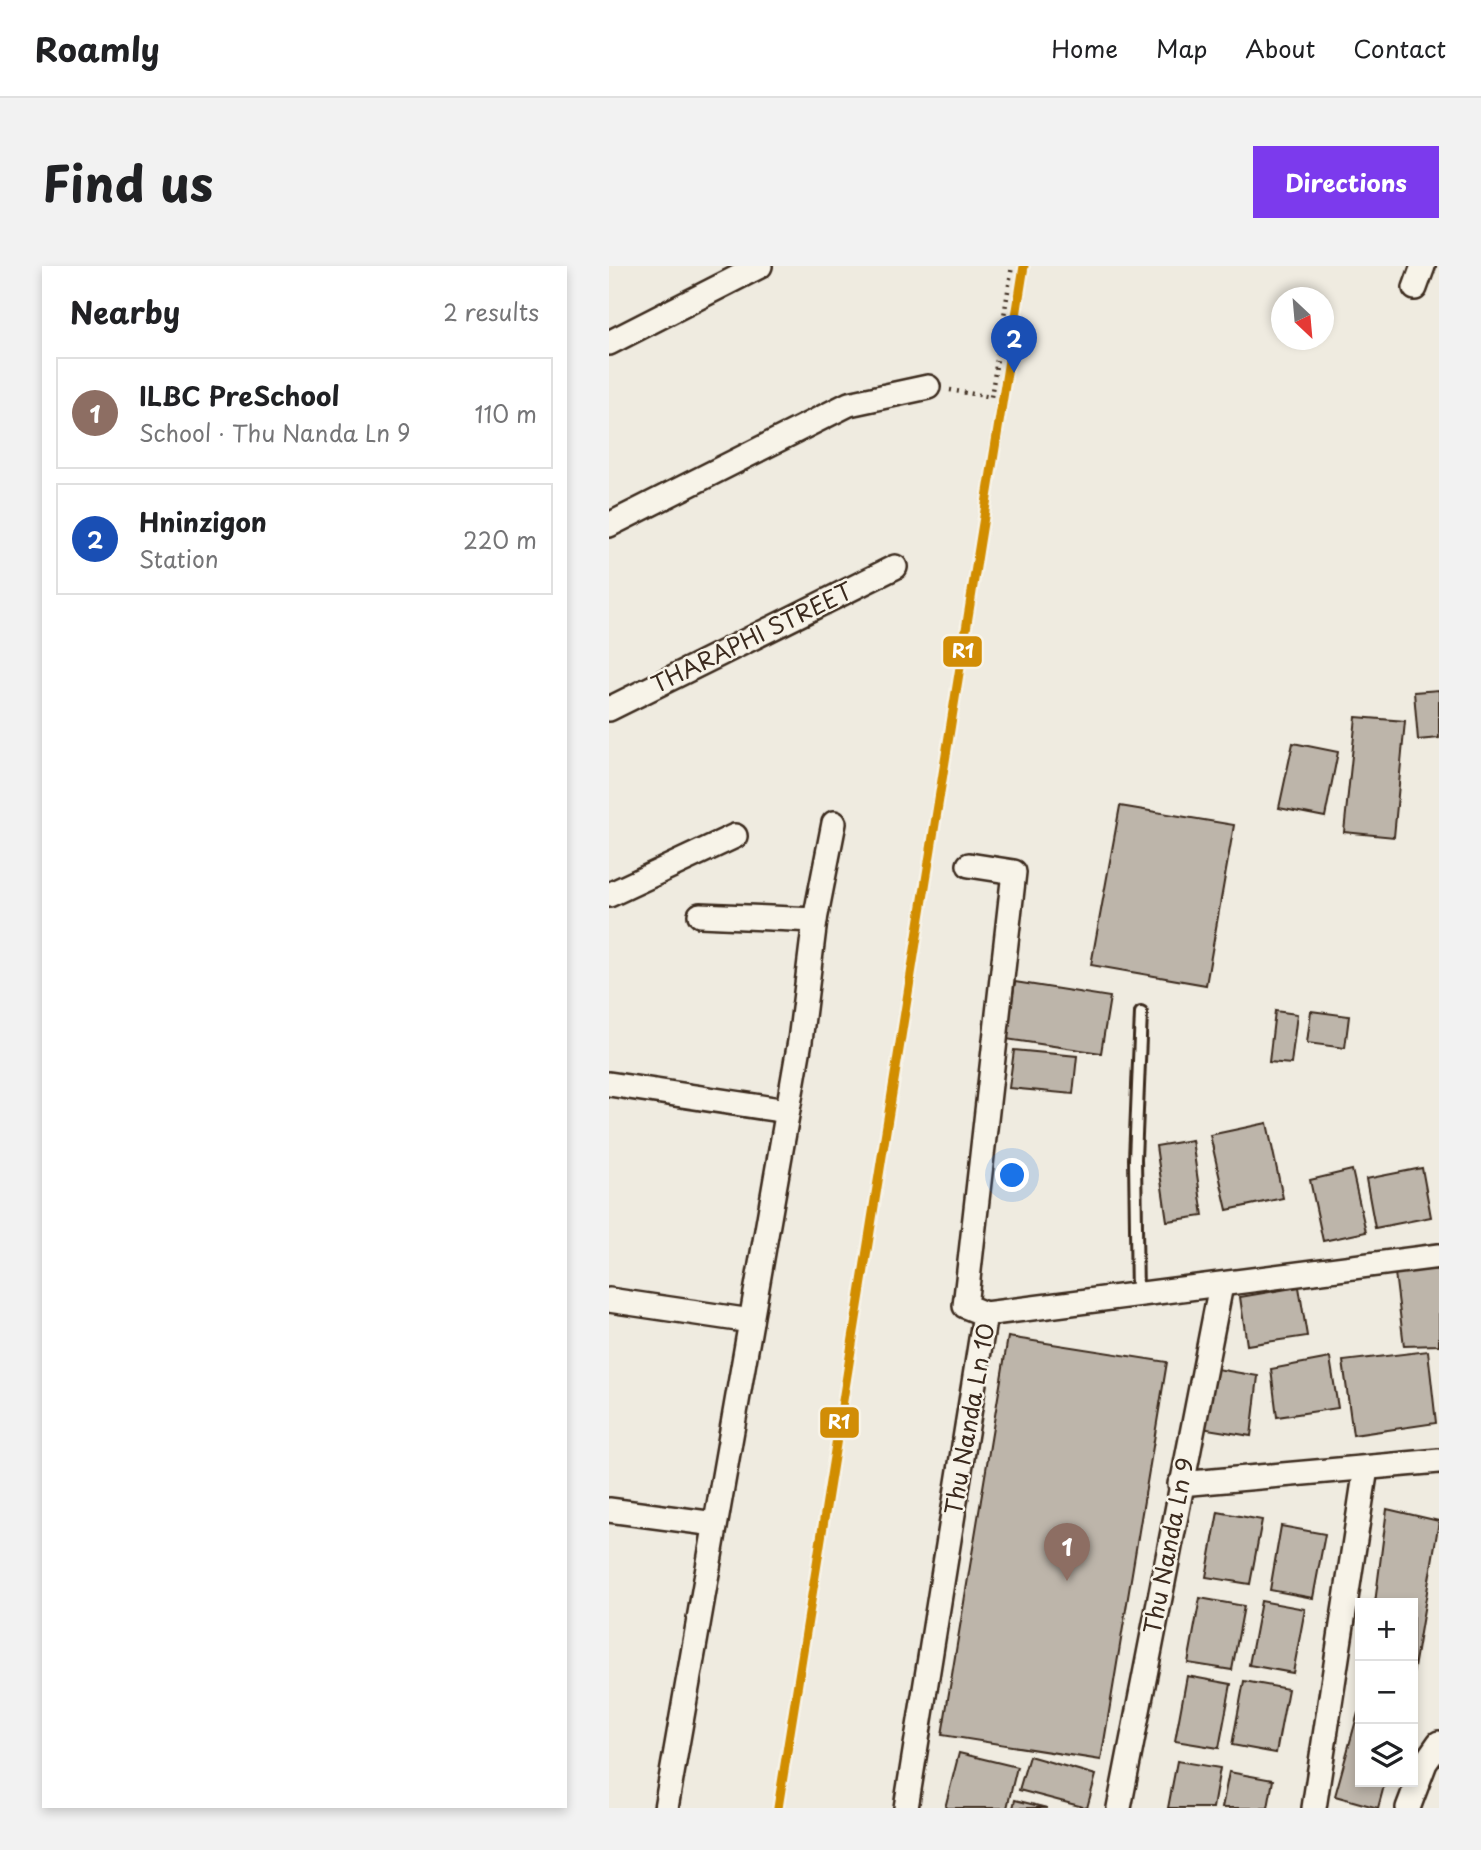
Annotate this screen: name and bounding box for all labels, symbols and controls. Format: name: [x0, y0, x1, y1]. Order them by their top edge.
text: Roamly: [35, 23, 160, 73]
text: Home: [1051, 30, 1118, 66]
text: Map: [1156, 30, 1207, 66]
text: About: [1245, 30, 1315, 66]
text: Contact: [1353, 30, 1446, 66]
text: Find us: [42, 145, 213, 219]
button: Directions: [1253, 146, 1439, 218]
north arrow: [1271, 287, 1334, 350]
text: Nearby: [70, 289, 180, 334]
text: 2 results: [443, 294, 539, 329]
pin: 2: [991, 315, 1037, 373]
text: ILBC PreSchool: [139, 376, 339, 415]
text: 1: [90, 396, 101, 431]
text: 110 m: [475, 396, 537, 431]
text: School · Thu Nanda Ln 9: [139, 415, 411, 450]
text: Hninzigon: [139, 502, 267, 541]
text: 2: [87, 522, 103, 557]
text: 220 m: [463, 522, 537, 557]
text: Station: [139, 541, 219, 576]
street label: THARAPHI STREET: [645, 572, 858, 701]
line badge: R1: [942, 635, 983, 668]
text: R1: [952, 636, 974, 664]
your location: [995, 1158, 1029, 1192]
street label: Thu Nanda Ln 10: [934, 1320, 1003, 1517]
line badge: R1: [819, 1406, 860, 1439]
text: R1: [828, 1407, 850, 1435]
street label: Thu Nanda Ln 9: [1133, 1455, 1202, 1637]
pin: 1: [1044, 1523, 1090, 1581]
map controls: [1355, 1598, 1418, 1787]
button: +: [1355, 1598, 1418, 1661]
button: −: [1355, 1661, 1418, 1724]
button: layers: [1355, 1724, 1418, 1787]

